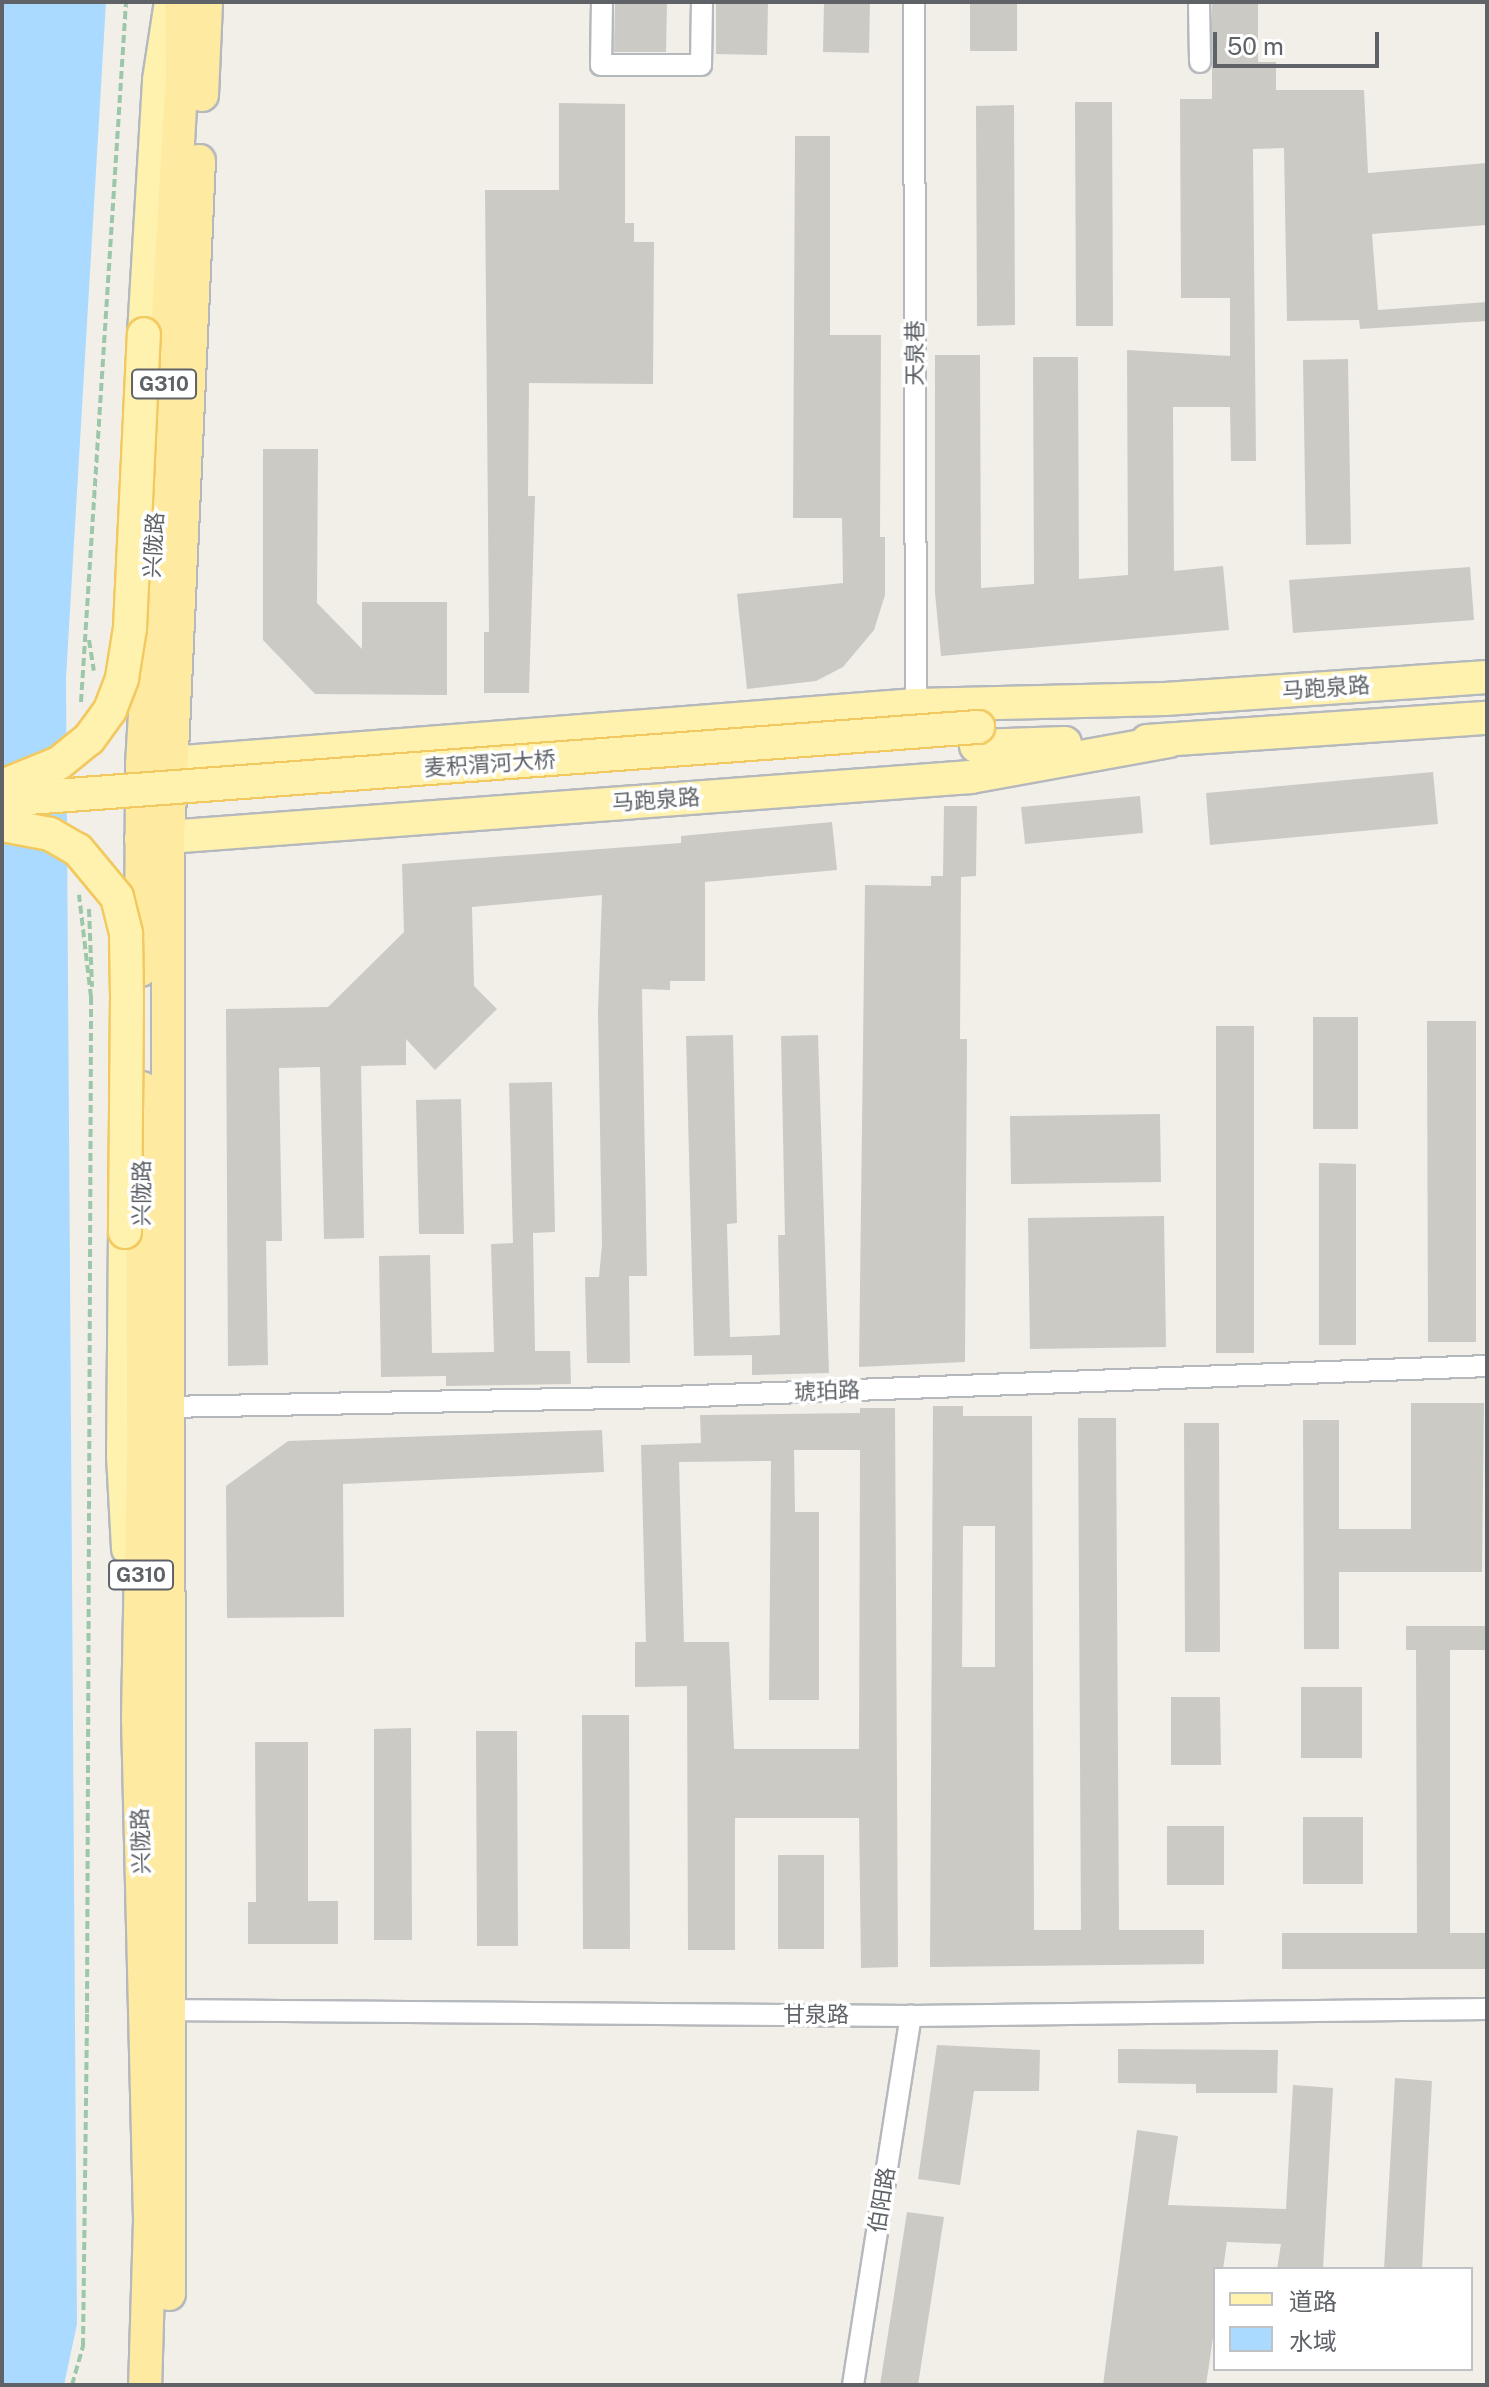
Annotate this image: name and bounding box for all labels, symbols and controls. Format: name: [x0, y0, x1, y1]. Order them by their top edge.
scale bar: [1217, 16, 1383, 66]
text: 50 m: [1227, 32, 1284, 60]
street label: 天泉巷: [902, 320, 928, 386]
road number: G310: [130, 368, 198, 400]
street label: 兴陇路: [139, 511, 169, 579]
street label: 马跑泉路: [1281, 672, 1371, 704]
street label: 麦积渭河大桥: [423, 746, 557, 782]
street label: 马跑泉路: [611, 784, 701, 816]
street label: 兴陇路: [129, 1160, 155, 1226]
street label: 琥珀路: [794, 1377, 860, 1405]
road number: G310: [107, 1559, 175, 1591]
street label: 兴陇路: [127, 1808, 155, 1874]
street label: 甘泉路: [783, 2002, 849, 2028]
street label: 伯阳路: [864, 2165, 900, 2235]
legend: [1213, 2267, 1473, 2371]
text: 道路: [1289, 2287, 1337, 2315]
text: 水域: [1289, 2327, 1337, 2355]

